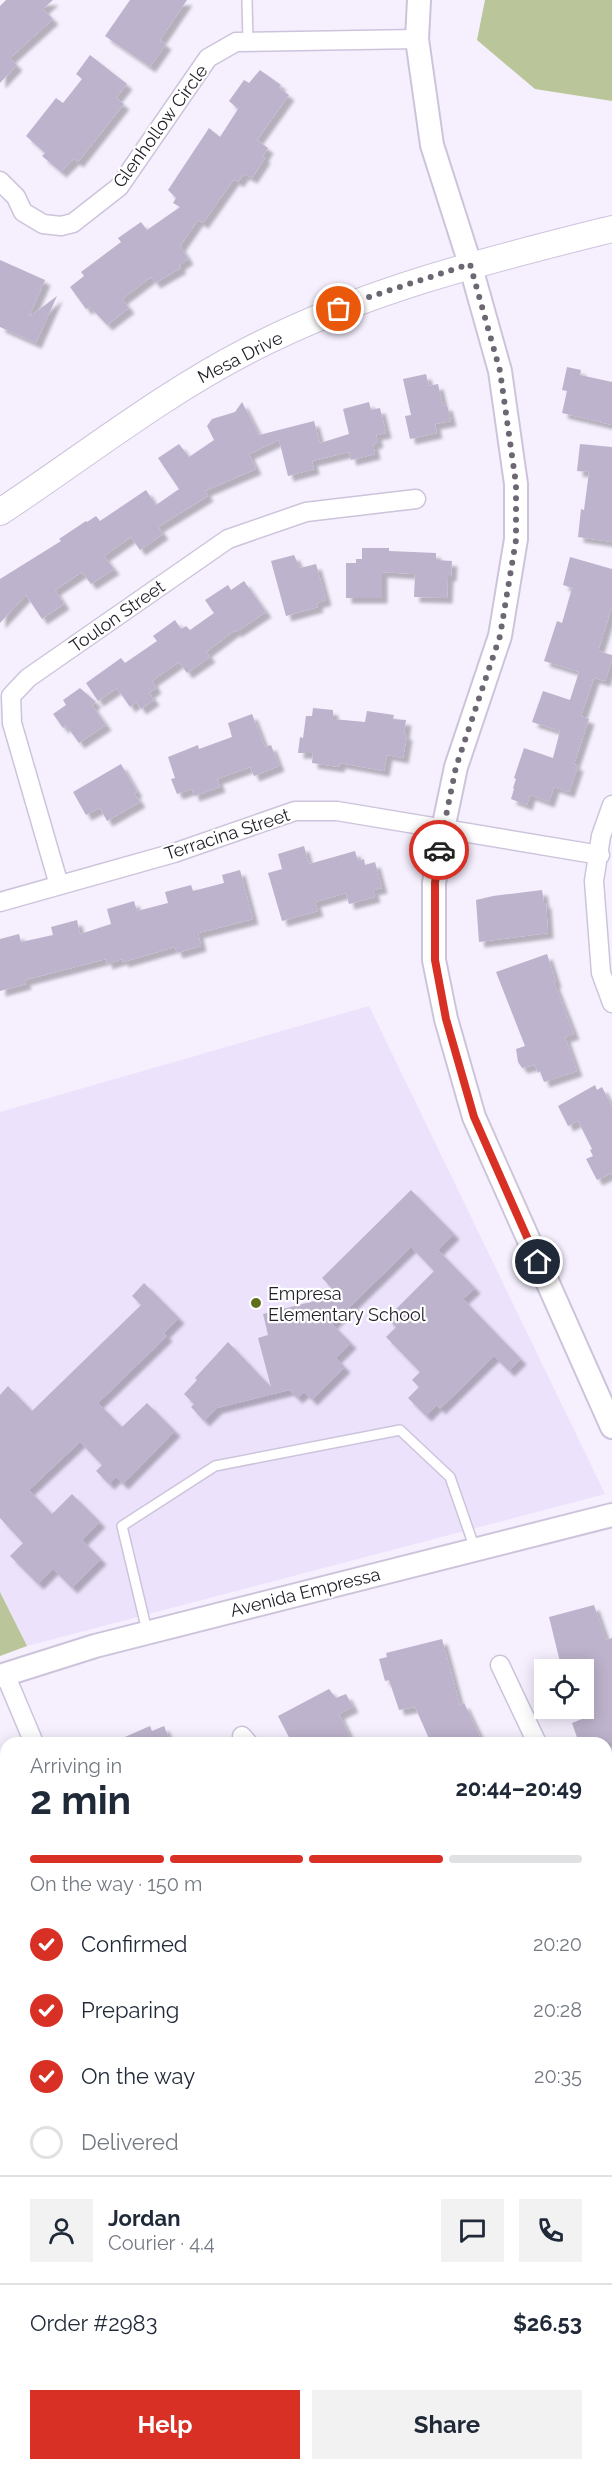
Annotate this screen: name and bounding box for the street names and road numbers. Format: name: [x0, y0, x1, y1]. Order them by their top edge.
street label: Glenhollow Circle: [108, 60, 212, 191]
street label: Mesa Drive: [194, 327, 286, 387]
street label: Toulon Street: [66, 576, 168, 656]
street label: Terracina Street: [162, 804, 292, 864]
street label: Avenida Empressa: [228, 1563, 382, 1621]

